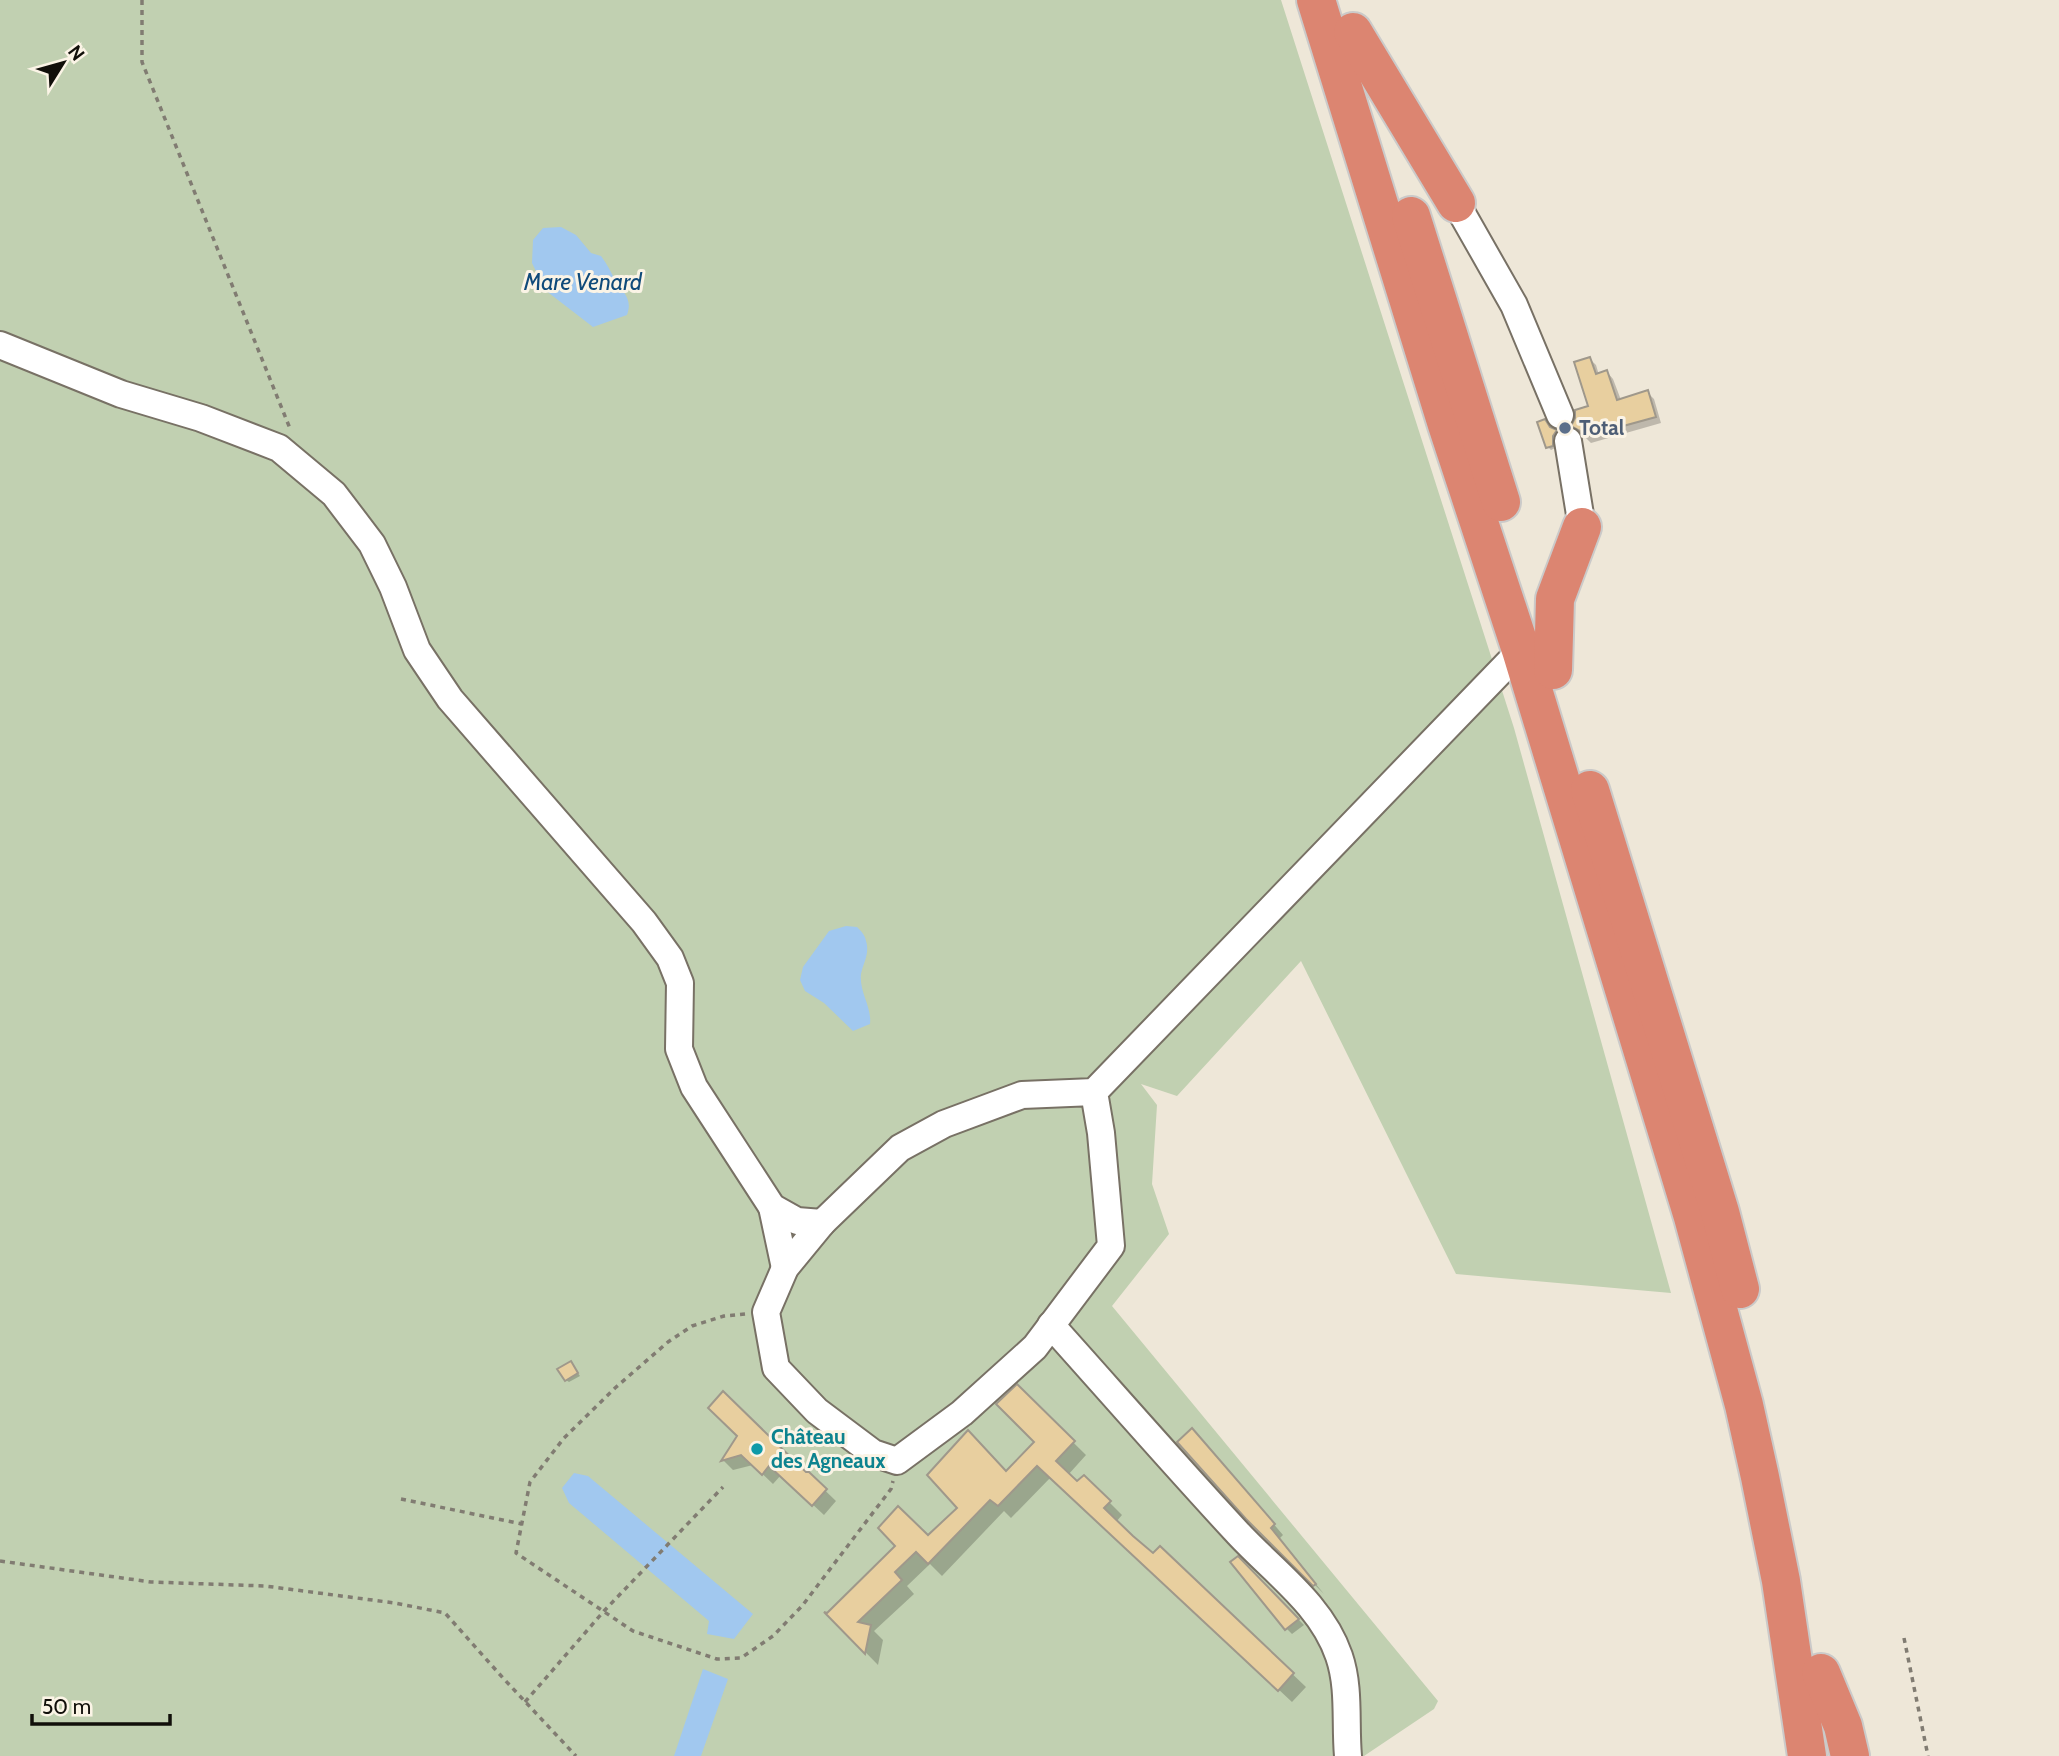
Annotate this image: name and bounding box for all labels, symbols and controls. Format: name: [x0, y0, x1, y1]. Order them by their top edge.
north arrow: [28, 28, 98, 98]
text: N: [63, 41, 89, 65]
water label: Mare Venard: [523, 268, 643, 296]
place label: Total: [1579, 415, 1625, 440]
marker: Total: [1557, 420, 1573, 436]
place label: Château des Agneaux: [771, 1424, 886, 1473]
marker: Château des Agneaux: [749, 1441, 765, 1457]
scale bar: [32, 1682, 170, 1726]
text: 50 m: [42, 1694, 91, 1719]

